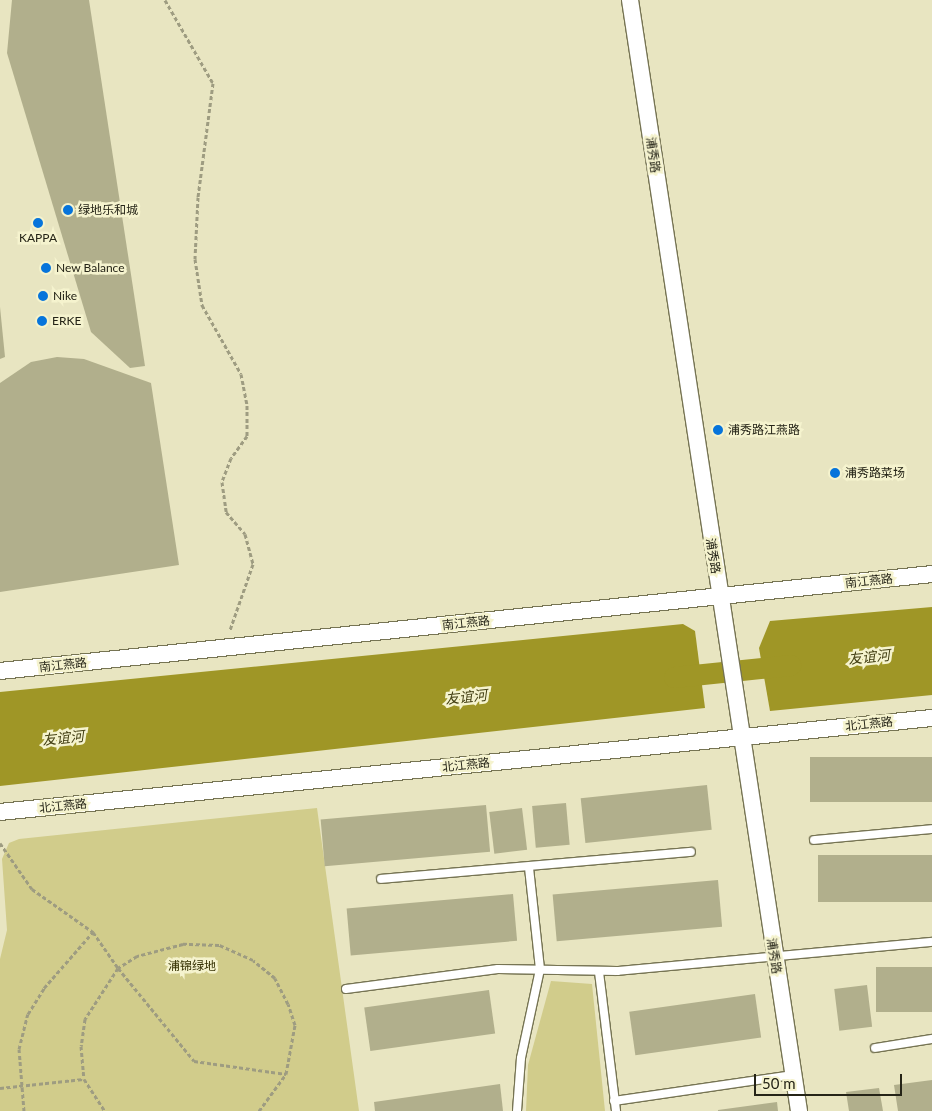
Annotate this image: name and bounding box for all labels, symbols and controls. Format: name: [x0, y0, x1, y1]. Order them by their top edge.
street label: 浦秀路: [643, 136, 663, 174]
place label: 绿地乐和城: [78, 203, 138, 217]
marker: 绿地乐和城: [62, 204, 74, 216]
marker: KAPPA: [32, 217, 44, 229]
place label: KAPPA: [19, 231, 57, 245]
place label: New Balance: [56, 261, 125, 275]
marker: New Balance: [40, 262, 52, 274]
place label: Nike: [53, 289, 77, 303]
marker: Nike: [37, 290, 49, 302]
place label: ERKE: [52, 314, 81, 328]
marker: ERKE: [36, 315, 48, 327]
place label: 浦秀路江燕路: [728, 423, 800, 437]
marker: 浦秀路江燕路: [712, 424, 724, 436]
place label: 浦秀路菜场: [845, 466, 905, 480]
marker: 浦秀路菜场: [829, 467, 841, 479]
street label: 浦秀路: [703, 537, 723, 575]
street label: 南江燕路: [844, 571, 894, 591]
street label: 南江燕路: [441, 613, 491, 633]
water label: 友谊河: [847, 646, 891, 668]
street label: 南江燕路: [38, 655, 88, 675]
water label: 友谊河: [444, 686, 488, 708]
street label: 北江燕路: [844, 714, 894, 734]
water label: 友谊河: [41, 727, 85, 749]
street label: 北江燕路: [441, 755, 491, 775]
street label: 北江燕路: [38, 796, 88, 816]
street label: 浦秀路: [764, 937, 784, 975]
park label: 浦锦绿地: [168, 959, 216, 973]
scale bar: [757, 1064, 904, 1096]
text: 50 m: [762, 1074, 796, 1092]

